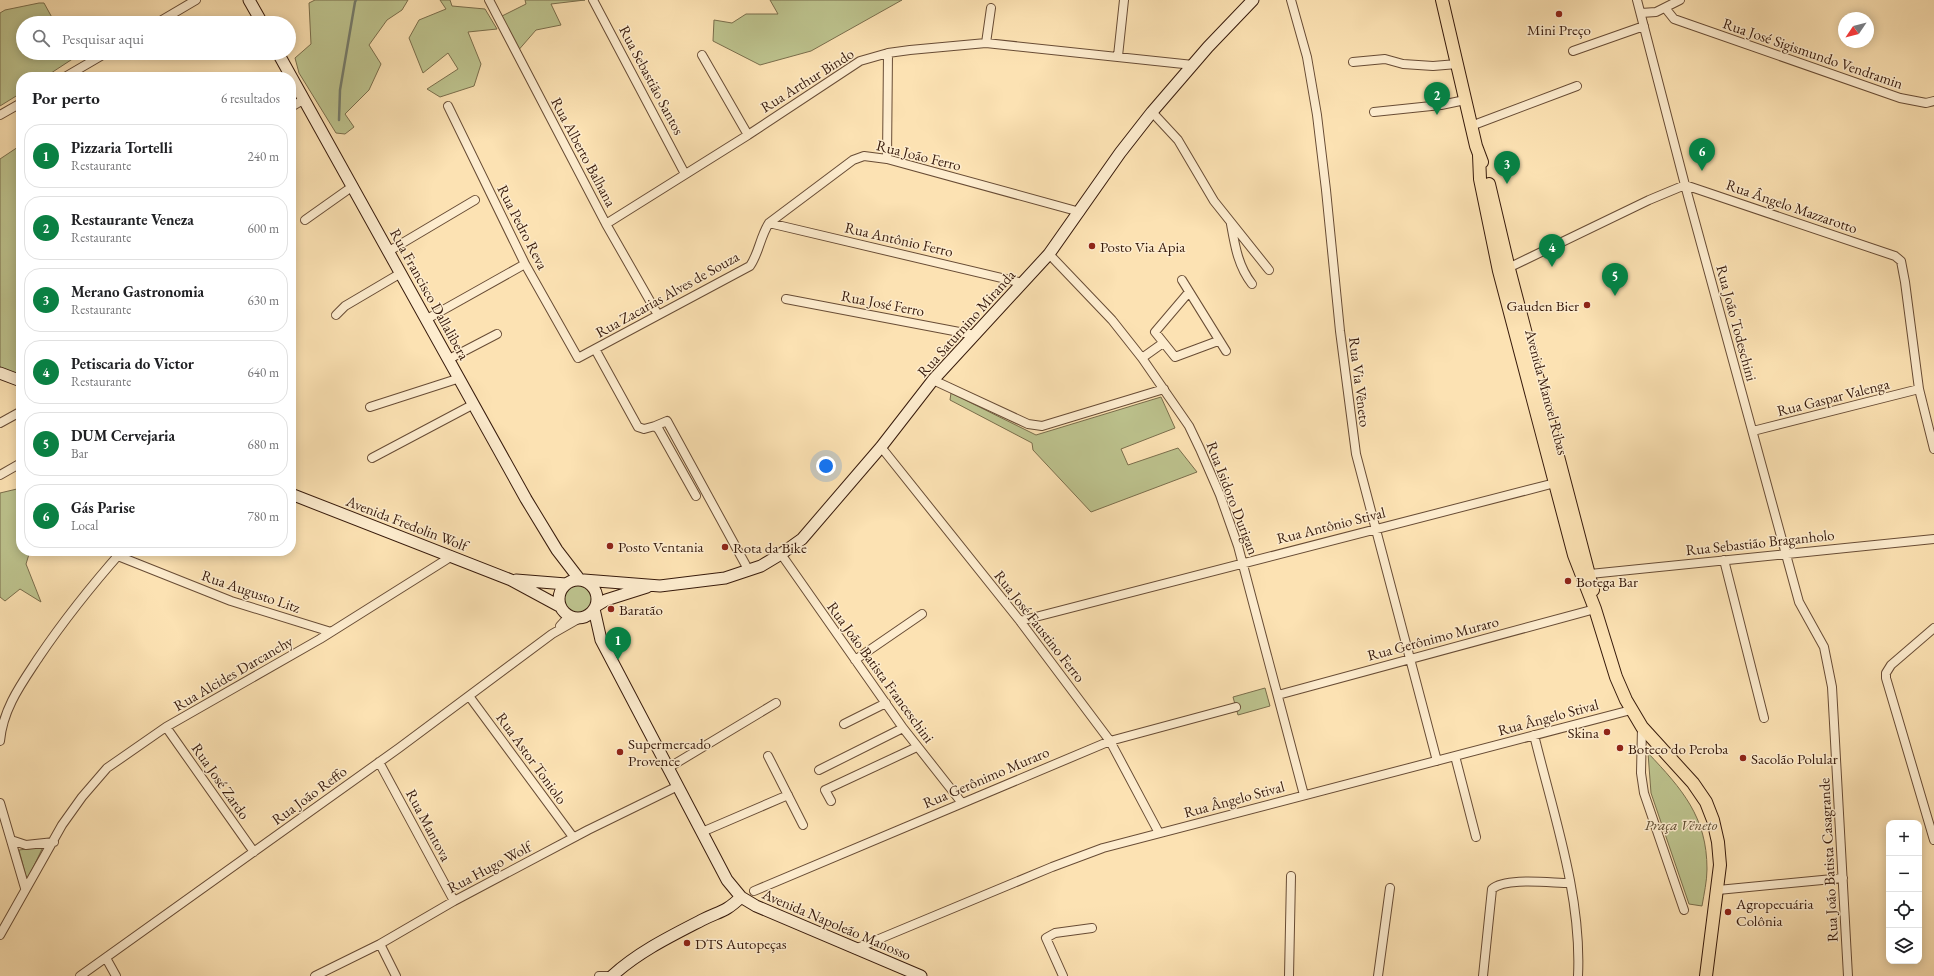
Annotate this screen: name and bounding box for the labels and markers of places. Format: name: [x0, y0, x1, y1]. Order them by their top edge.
marker: Mini Preço: [1554, 9, 1564, 19]
place label: Mini Preço: [1527, 20, 1591, 39]
pin: 2: [1424, 82, 1450, 115]
pin: 6: [1689, 138, 1715, 171]
pin: 3: [1494, 151, 1520, 184]
pin: 4: [1539, 234, 1565, 267]
place label: Posto Via Apia: [1100, 237, 1185, 256]
marker: Posto Via Apia: [1087, 241, 1097, 251]
pin: 5: [1602, 263, 1628, 296]
place label: Gauden Bier: [1506, 296, 1579, 315]
marker: Gauden Bier: [1582, 300, 1592, 310]
place label: Posto Ventania: [618, 537, 704, 556]
place label: Rota da Bike: [733, 538, 807, 557]
marker: Posto Ventania: [605, 541, 615, 551]
marker: Rota da Bike: [720, 542, 730, 552]
place label: Botega Bar: [1576, 572, 1638, 591]
marker: Botega Bar: [1563, 576, 1573, 586]
place label: Baratão: [619, 600, 663, 619]
marker: Baratão: [606, 604, 616, 614]
pin: 1: [605, 627, 631, 660]
place label: Skina: [1567, 723, 1599, 742]
marker: Skina: [1602, 727, 1612, 737]
place label: Supermercado Provence: [628, 734, 711, 770]
place label: Boteco do Peroba: [1628, 739, 1728, 758]
marker: Boteco do Peroba: [1615, 743, 1625, 753]
marker: Supermercado Provence: [615, 747, 625, 757]
place label: Sacolão Polular: [1751, 749, 1838, 768]
marker: Sacolão Polular: [1738, 753, 1748, 763]
place label: Agropecuária Colônia: [1735, 894, 1814, 930]
marker: Agropecuária Colônia: [1723, 907, 1733, 917]
place label: DTS Autopeças: [695, 934, 787, 953]
marker: DTS Autopeças: [682, 938, 692, 948]

